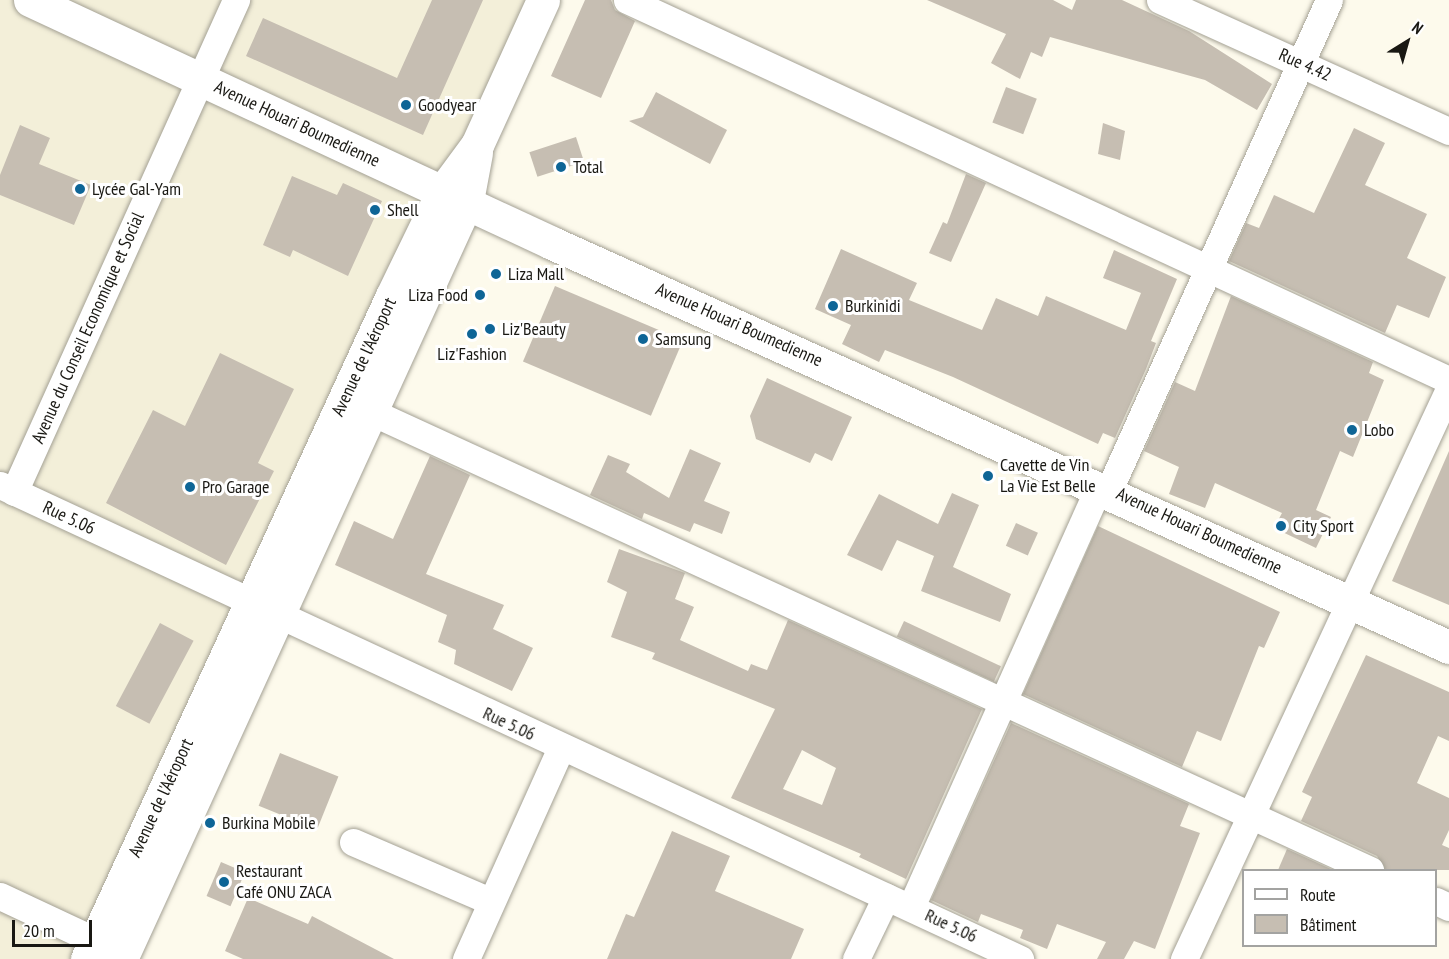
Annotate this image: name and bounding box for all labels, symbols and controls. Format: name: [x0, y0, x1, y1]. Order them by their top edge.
north arrow: [1377, 12, 1437, 72]
text: N: [1408, 17, 1427, 38]
street label: Rue 4.42: [1275, 44, 1335, 86]
street label: Avenue Houari Boumedienne: [211, 76, 383, 172]
place label: Goodyear: [418, 94, 477, 116]
marker: Goodyear: [399, 98, 413, 112]
place label: Total: [573, 156, 603, 178]
marker: Total: [554, 160, 568, 174]
place label: Lycée Gal-Yam: [92, 178, 181, 200]
marker: Lycée Gal-Yam: [73, 182, 87, 196]
place label: Shell: [387, 199, 418, 221]
marker: Shell: [368, 203, 382, 217]
street label: Avenue du Conseil Economique et Social: [27, 209, 149, 447]
place label: Liza Mall: [508, 263, 564, 285]
marker: Liza Mall: [489, 267, 503, 281]
street label: Avenue Houari Boumedienne: [652, 279, 826, 371]
place label: Liza Food: [408, 284, 468, 306]
marker: Liza Food: [473, 288, 487, 302]
street label: Avenue de l'Aéroport: [327, 294, 401, 420]
place label: Burkinidi: [845, 295, 901, 317]
marker: Burkinidi: [826, 299, 840, 313]
place label: Liz'Beauty: [502, 318, 566, 340]
marker: Liz'Beauty: [483, 322, 497, 336]
marker: Liz'Fashion: [465, 327, 479, 341]
place label: Samsung: [655, 328, 711, 350]
marker: Samsung: [636, 332, 650, 346]
place label: Liz'Fashion: [437, 343, 507, 365]
place label: Lobo: [1364, 419, 1394, 441]
marker: Lobo: [1345, 423, 1359, 437]
place label: Cavette de Vin La Vie Est Belle: [1000, 455, 1096, 498]
marker: Cavette de Vin La Vie Est Belle: [981, 469, 995, 483]
place label: Pro Garage: [202, 476, 270, 498]
marker: Pro Garage: [183, 480, 197, 494]
street label: Avenue Houari Boumedienne: [1113, 483, 1285, 579]
street label: Rue 5.06: [39, 497, 99, 539]
place label: City Sport: [1293, 515, 1354, 537]
marker: City Sport: [1274, 519, 1288, 533]
street label: Rue 5.06: [479, 703, 539, 745]
street label: Avenue de l'Aéroport: [124, 735, 198, 861]
place label: Burkina Mobile: [222, 812, 316, 834]
marker: Burkina Mobile: [203, 816, 217, 830]
place label: Restaurant Café ONU ZACA: [236, 861, 332, 904]
legend: [1242, 869, 1437, 947]
marker: Restaurant Café ONU ZACA: [217, 875, 231, 889]
text: Route: [1300, 883, 1336, 906]
street label: Rue 5.06: [921, 905, 981, 947]
scale bar: [15, 908, 94, 946]
text: Bâtiment: [1300, 913, 1357, 936]
text: 20 m: [23, 919, 55, 942]

